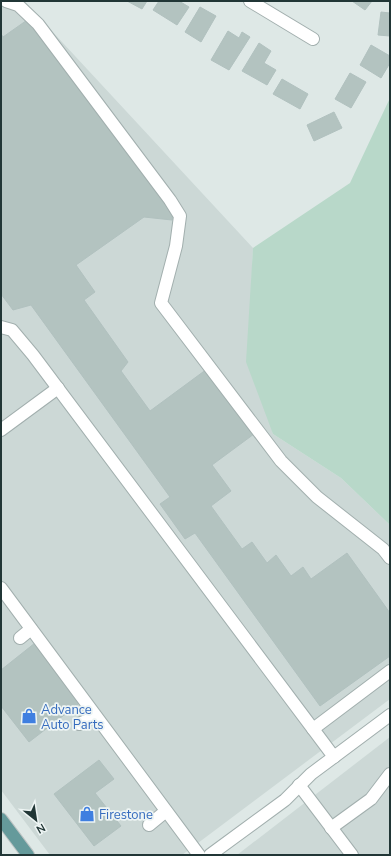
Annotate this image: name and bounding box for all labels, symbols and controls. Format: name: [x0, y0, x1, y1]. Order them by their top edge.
place label: Advance Auto Parts: [41, 701, 103, 734]
shop icon: Advance Auto Parts: [20, 707, 38, 725]
north arrow: [16, 800, 56, 840]
shop icon: Firestone: [78, 805, 96, 823]
place label: Firestone: [99, 806, 153, 824]
text: N: [33, 820, 48, 837]

